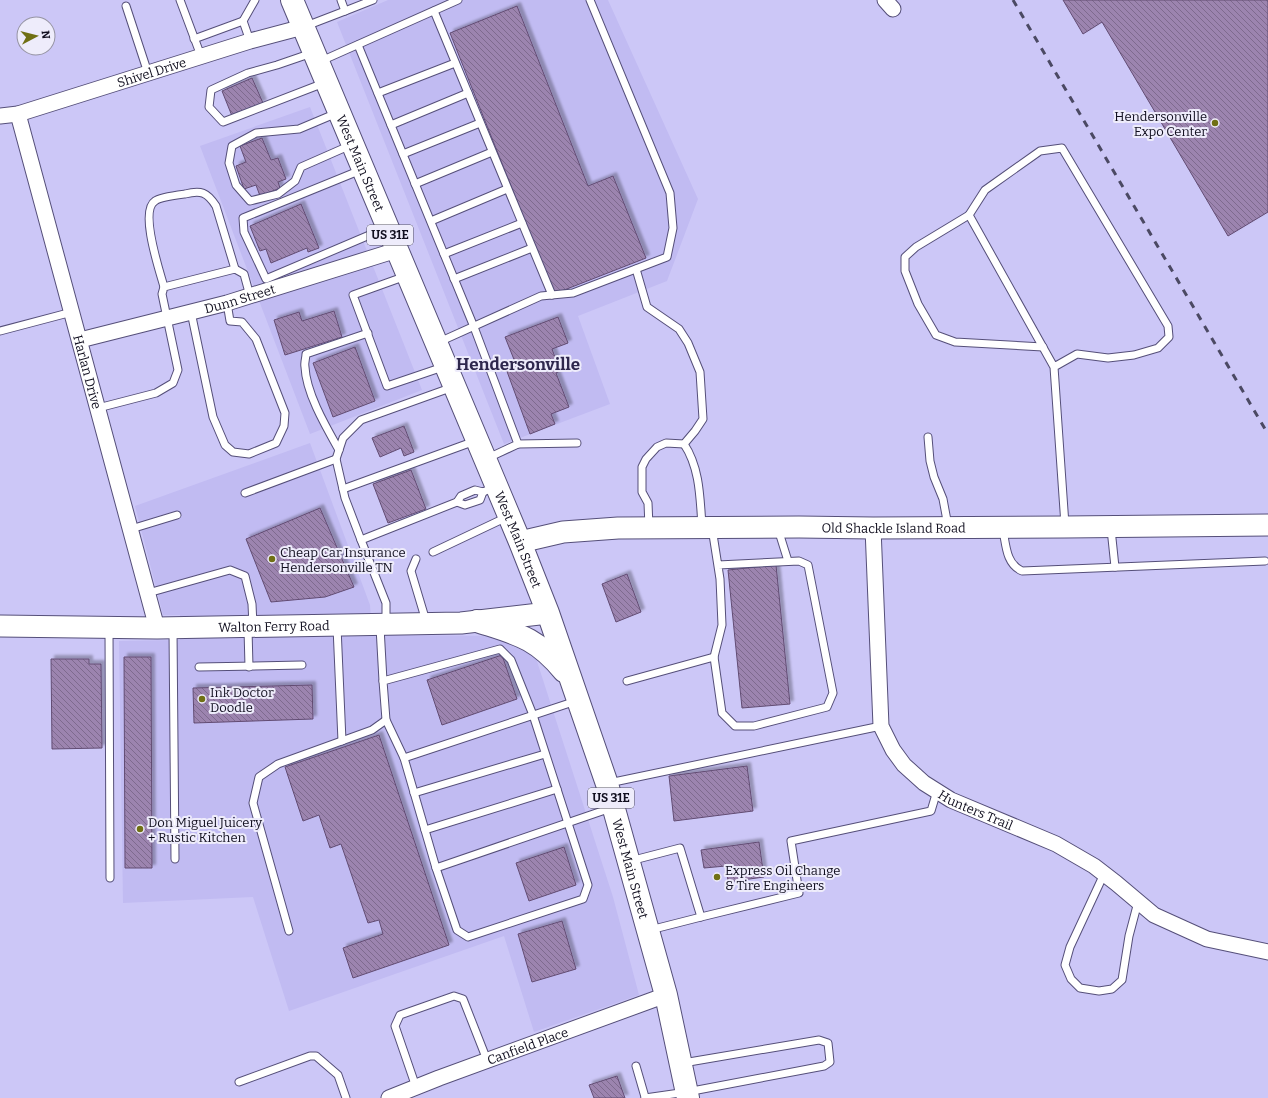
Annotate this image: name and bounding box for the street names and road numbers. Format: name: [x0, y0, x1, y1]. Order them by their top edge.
street label: Shivel Drive: [115, 54, 188, 90]
street label: West Main Street: [334, 113, 388, 214]
road number: US 31E: [367, 225, 413, 245]
street label: Dunn Street: [203, 281, 277, 316]
street label: Harlan Drive: [70, 333, 105, 411]
street label: West Main Street: [492, 489, 545, 590]
street label: Old Shackle Island Road: [821, 520, 966, 536]
street label: Walton Ferry Road: [218, 618, 330, 634]
street label: Hunters Trail: [936, 786, 1016, 833]
road number: US 31E: [588, 788, 634, 808]
street label: West Main Street: [610, 817, 652, 920]
street label: Canfield Place: [485, 1024, 570, 1067]

